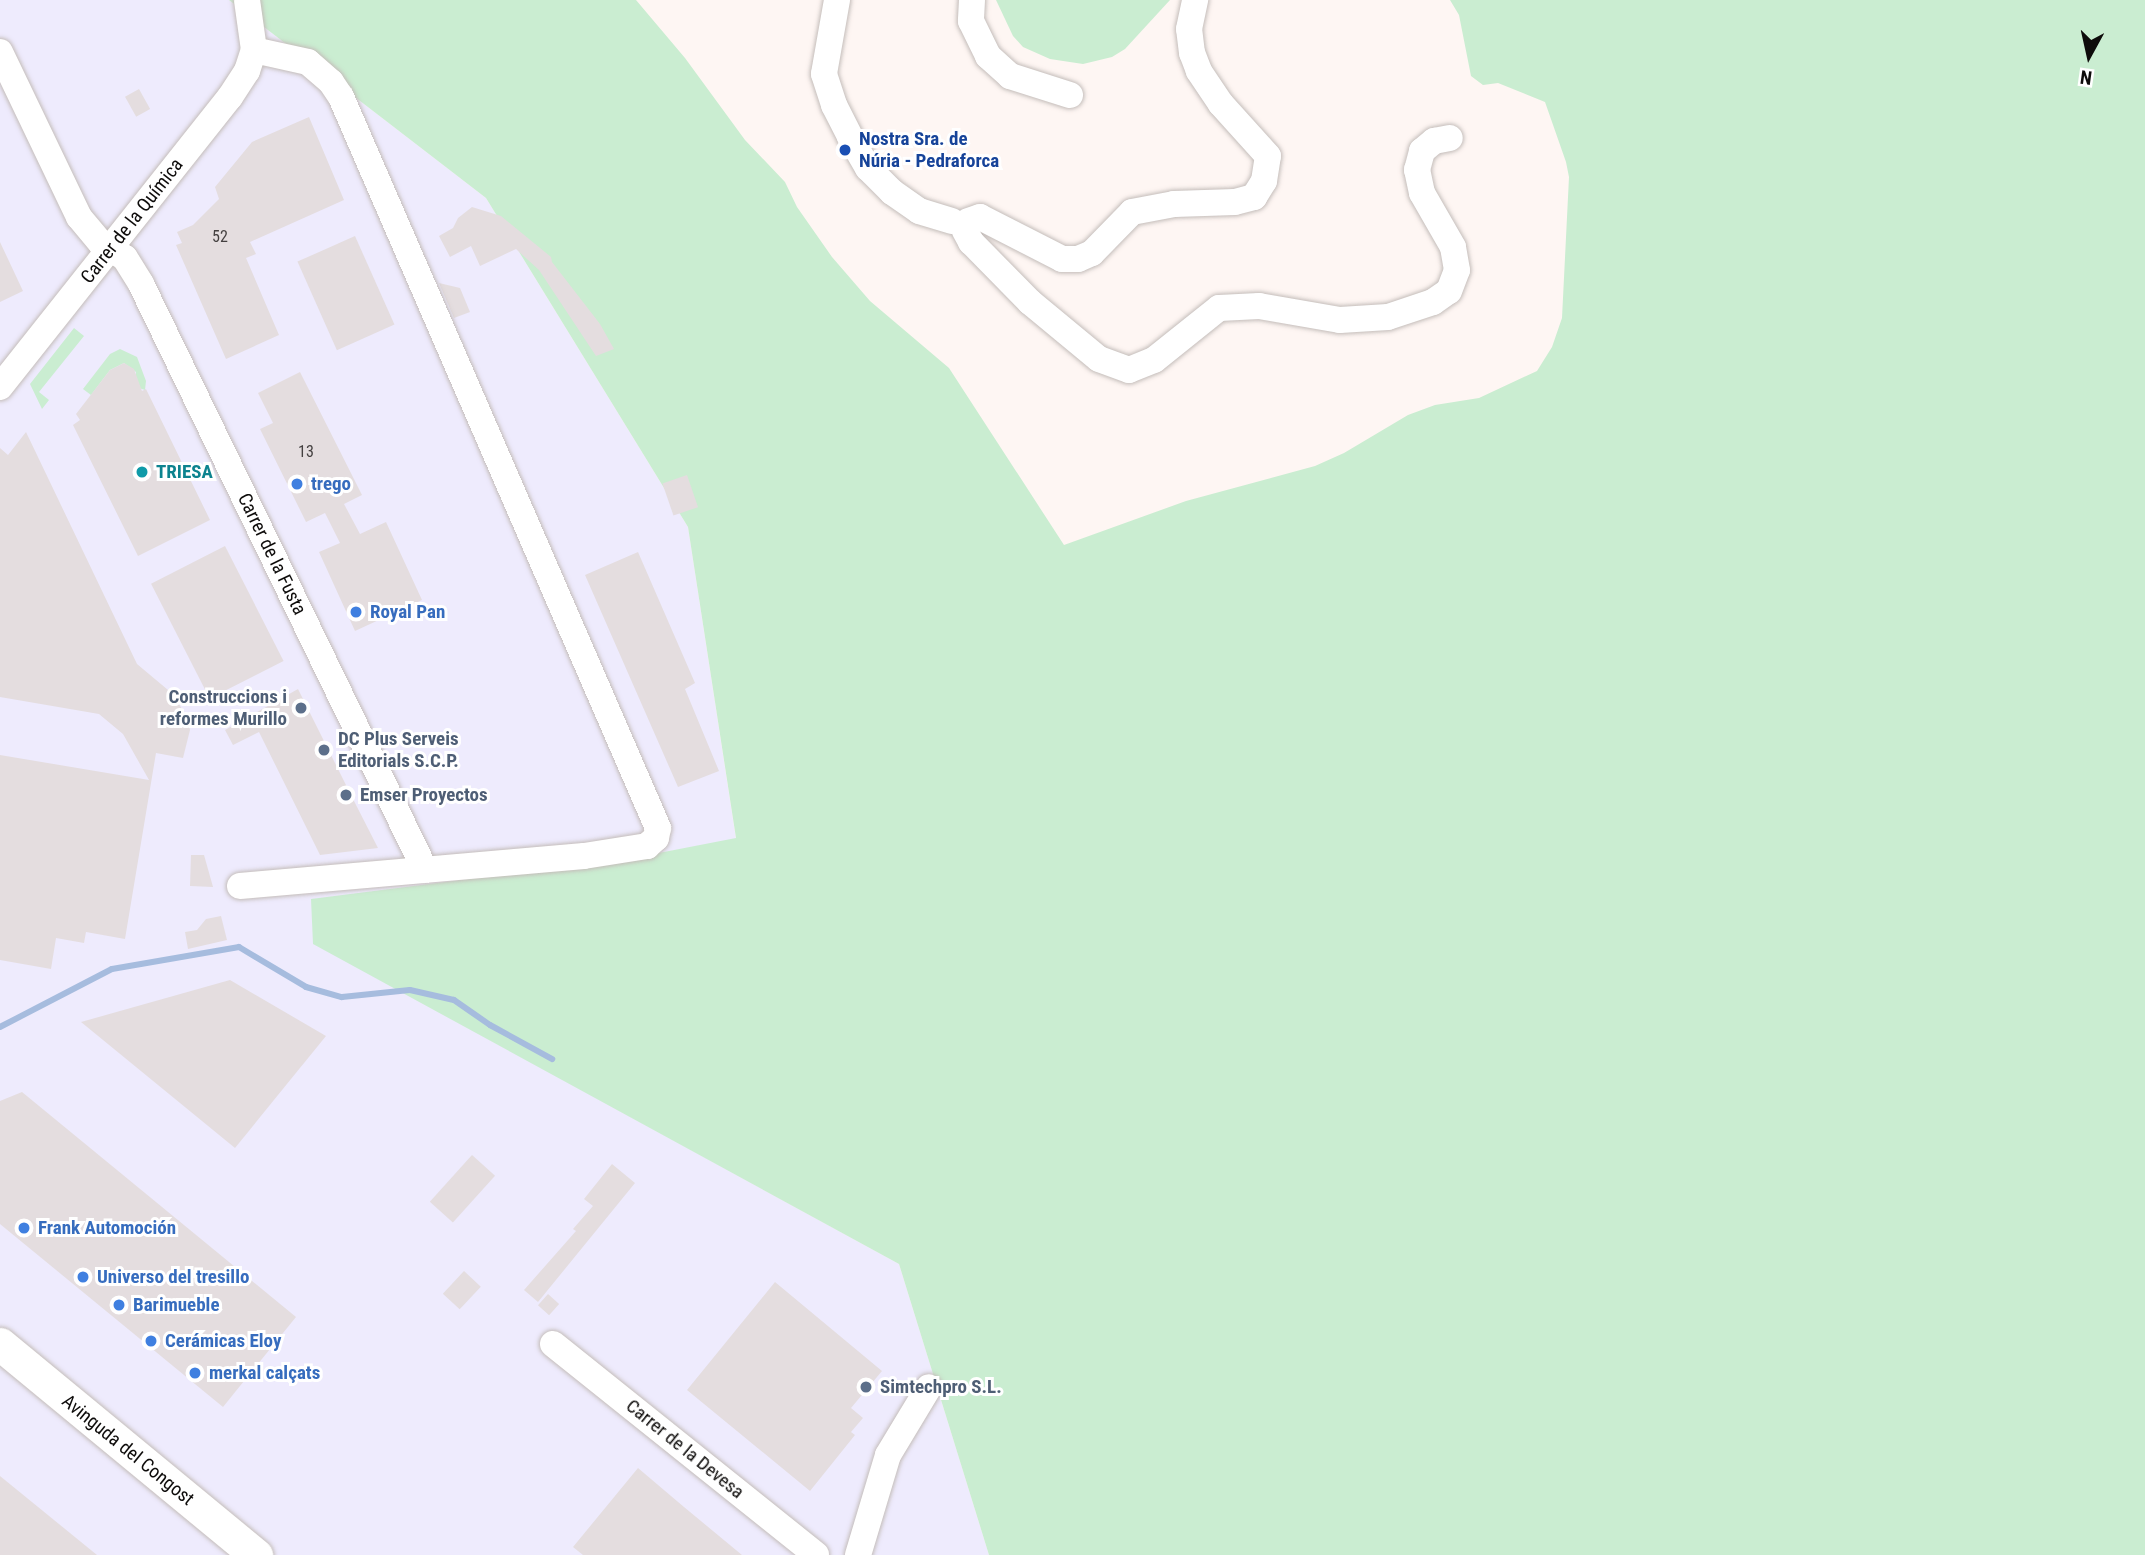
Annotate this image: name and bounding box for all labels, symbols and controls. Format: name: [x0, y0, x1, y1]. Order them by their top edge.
north arrow: [2054, 21, 2124, 91]
text: N: [2079, 65, 2093, 89]
place label: Nostra Sra. de Núria - Pedraforca: [859, 128, 999, 172]
marker: Nostra Sra. de Núria - Pedraforca: [837, 142, 853, 158]
street label: Carrer de la Química: [76, 154, 188, 288]
house number: 52: [212, 227, 228, 247]
house number: 13: [298, 442, 314, 462]
place label: TRIESA: [156, 461, 213, 483]
marker: TRIESA: [134, 464, 150, 480]
place label: trego: [311, 473, 351, 495]
marker: trego: [289, 476, 305, 492]
street label: Carrer de la Fusta: [233, 490, 311, 618]
place label: Royal Pan: [370, 601, 445, 623]
marker: Royal Pan: [348, 604, 364, 620]
place label: Construccions i reformes Murillo: [160, 686, 287, 730]
marker: Construccions i reformes Murillo: [293, 700, 309, 716]
place label: DC Plus Serveis Editorials S.C.P.: [338, 728, 459, 772]
marker: DC Plus Serveis Editorials S.C.P.: [316, 742, 332, 758]
place label: Emser Proyectos: [360, 784, 488, 806]
marker: Emser Proyectos: [338, 787, 354, 803]
place label: Frank Automoción: [38, 1217, 176, 1239]
marker: Frank Automoción: [16, 1220, 32, 1236]
place label: Universo del tresillo: [97, 1266, 249, 1288]
marker: Universo del tresillo: [75, 1269, 91, 1285]
place label: Barimueble: [133, 1294, 220, 1316]
marker: Barimueble: [111, 1297, 127, 1313]
place label: Cerámicas Eloy: [165, 1330, 281, 1352]
marker: Cerámicas Eloy: [143, 1333, 159, 1349]
place label: merkal calçats: [209, 1362, 320, 1384]
marker: merkal calçats: [187, 1365, 203, 1381]
place label: Simtechpro S.L.: [880, 1376, 1002, 1398]
marker: Simtechpro S.L.: [858, 1379, 874, 1395]
street label: Avinguda del Congost: [57, 1390, 199, 1510]
street label: Carrer de la Devesa: [621, 1394, 749, 1504]

